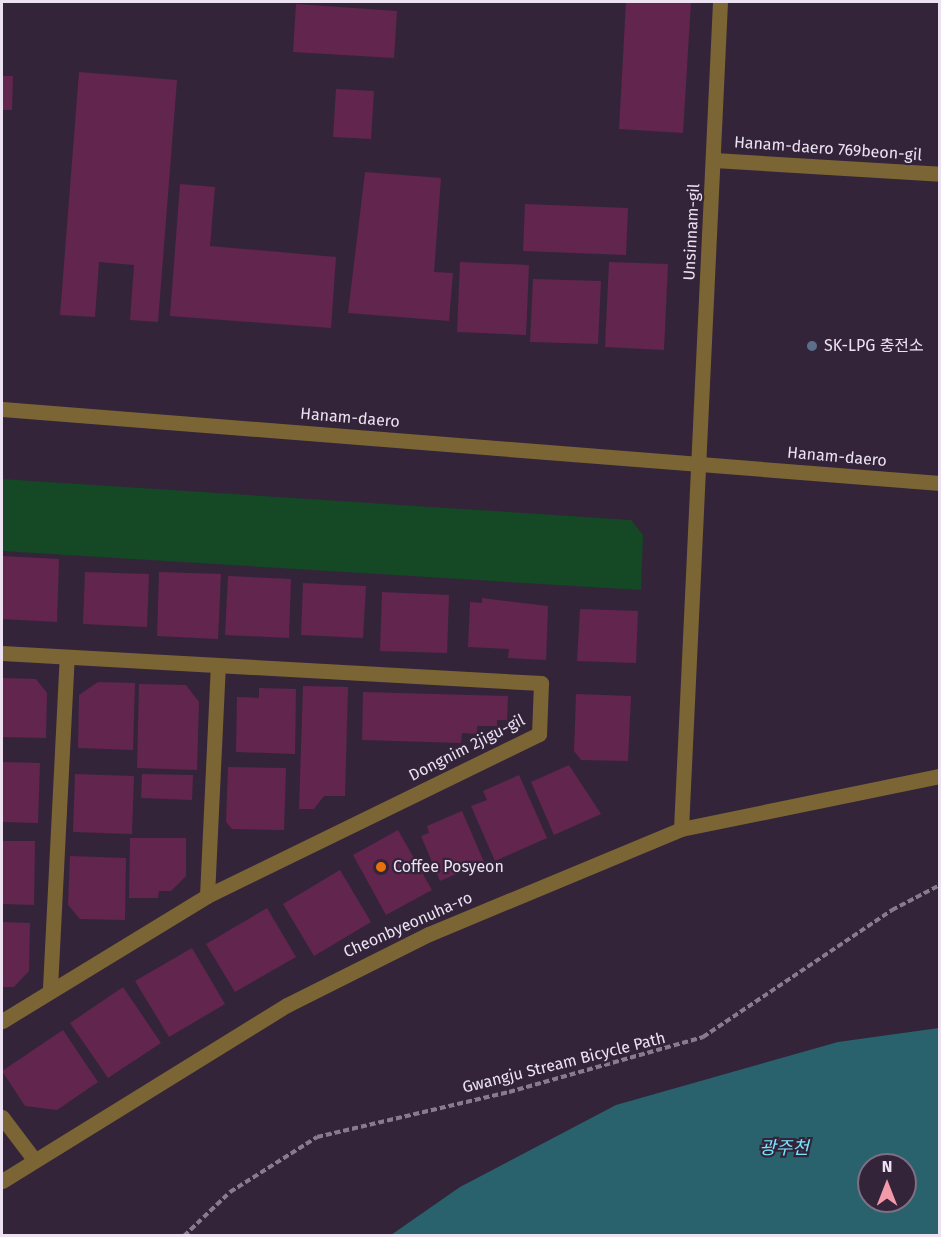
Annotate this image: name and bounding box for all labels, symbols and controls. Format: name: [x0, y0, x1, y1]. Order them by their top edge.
street label: Hanam-daero 769beon-gil: [733, 133, 923, 165]
street label: Unsinnam-gil: [680, 183, 704, 281]
place label: SK-LPG 충전소: [824, 336, 924, 356]
marker: SK-LPG 충전소: [805, 339, 819, 353]
street label: Hanam-daero: [299, 404, 401, 432]
street label: Hanam-daero: [786, 443, 888, 471]
street label: Dongnim 2jigu-gil: [406, 710, 528, 786]
place label: Coffee Posyeon: [393, 857, 504, 877]
marker: Coffee Posyeon: [374, 860, 388, 874]
street label: Cheonbyeonuha-ro: [341, 888, 475, 962]
street label: Gwangju Stream Bicycle Path: [461, 1028, 667, 1098]
water label: 광주천: [759, 1137, 809, 1159]
north arrow: [857, 1153, 917, 1213]
text: N: [882, 1157, 892, 1176]

